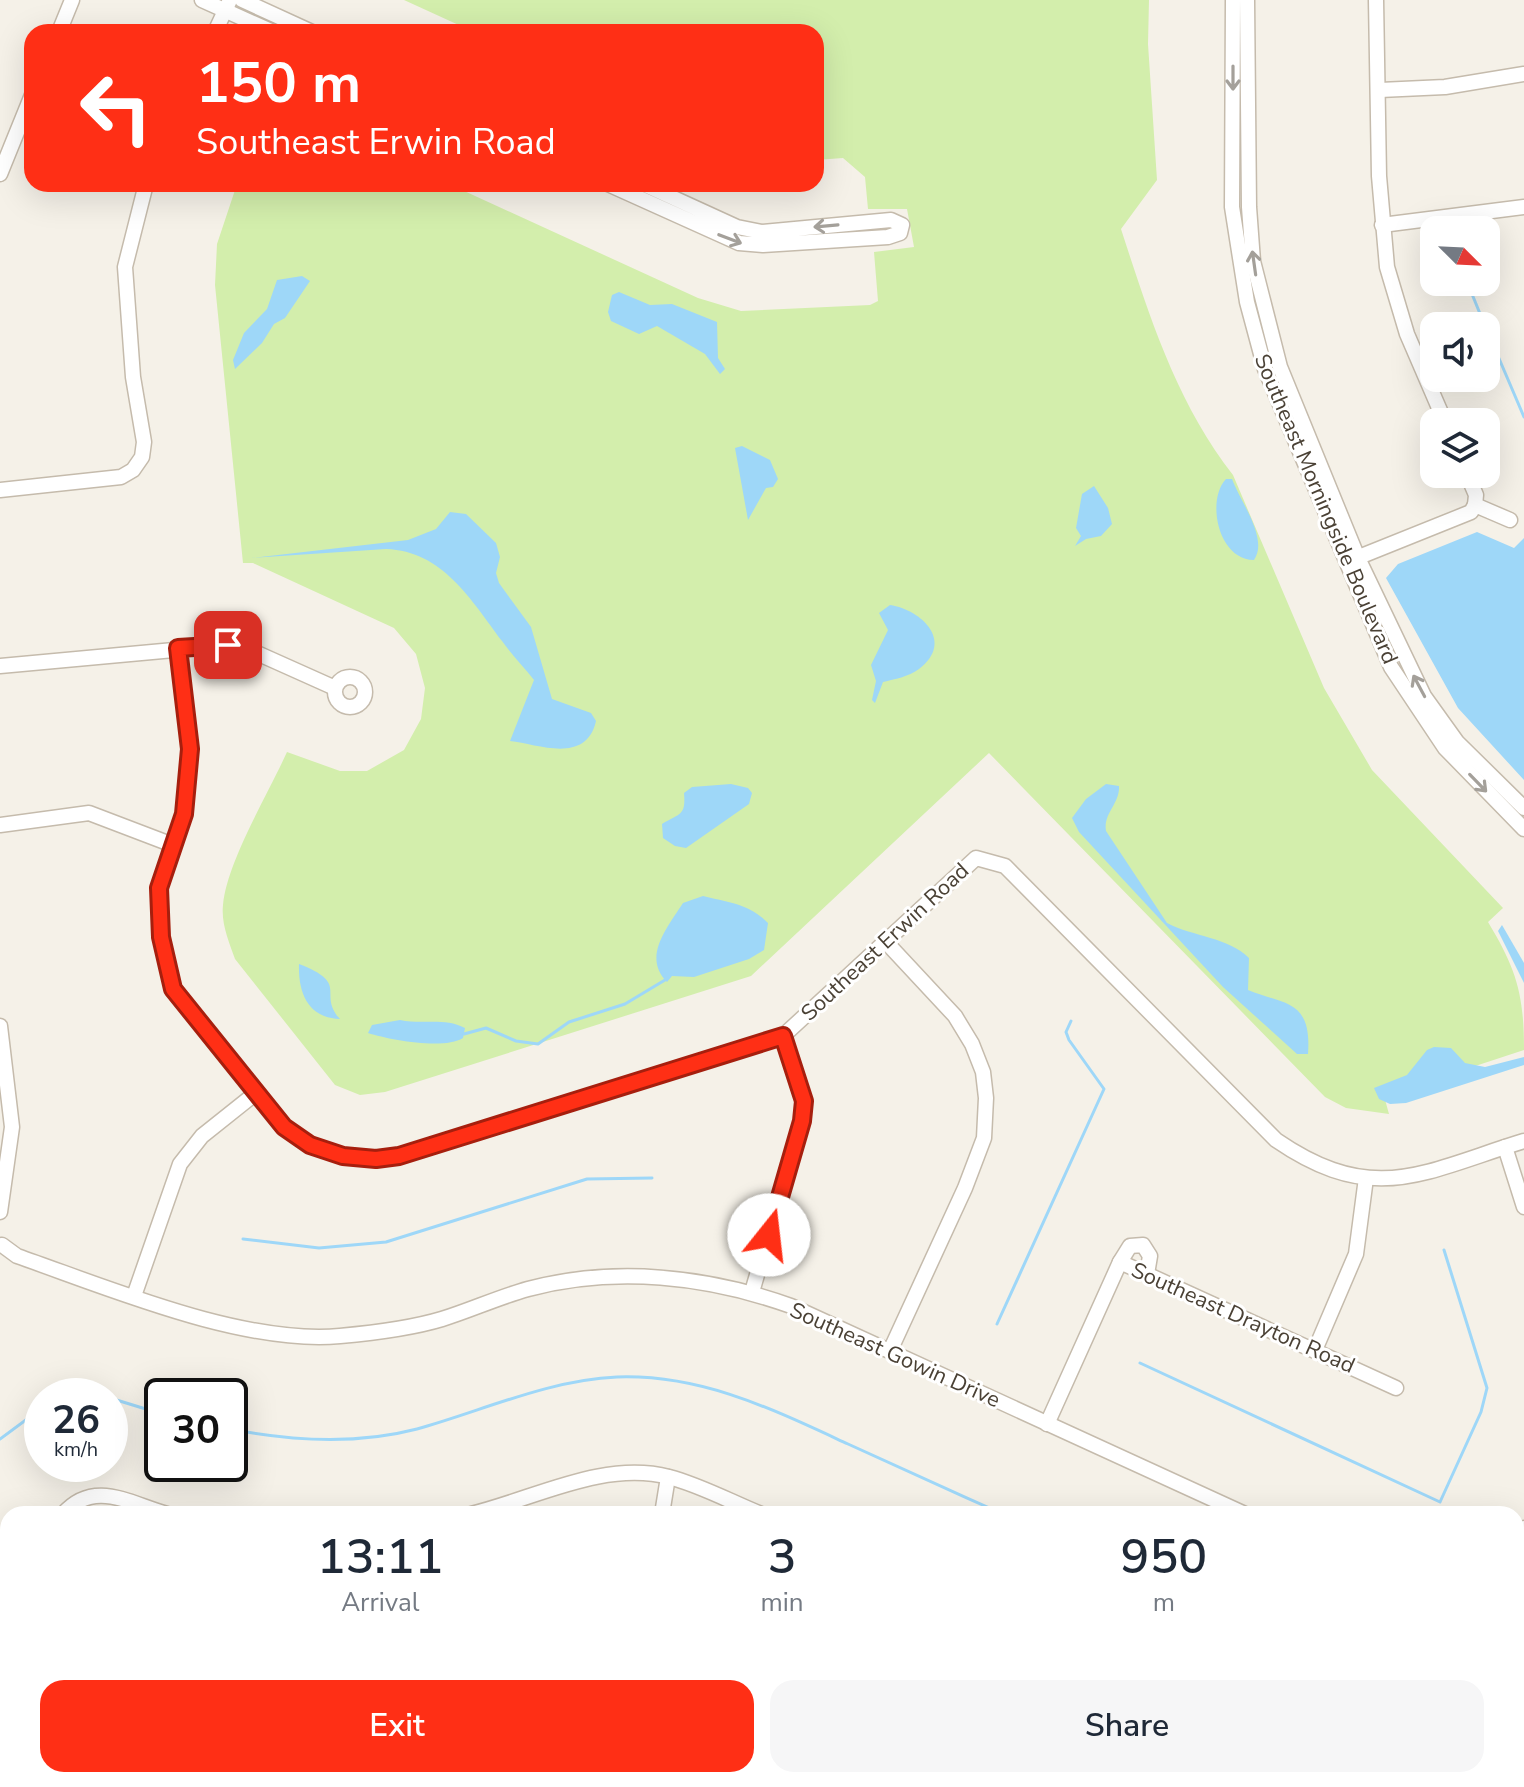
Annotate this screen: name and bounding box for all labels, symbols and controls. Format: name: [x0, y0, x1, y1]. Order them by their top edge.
text: 150 m: [196, 45, 361, 122]
icon: left: [64, 56, 168, 160]
one-way arrow: [1225, 64, 1241, 91]
text: Southeast Erwin Road: [196, 118, 556, 167]
north arrow: [1420, 216, 1500, 296]
map controls: [1420, 216, 1500, 488]
one-way arrow: [813, 218, 840, 233]
one-way arrow: [717, 233, 742, 247]
one-way arrow: [1246, 250, 1261, 276]
button: sound: [1420, 312, 1500, 392]
street label: Southeast Morningside Boulevard: [1247, 349, 1405, 669]
button: layers: [1420, 408, 1500, 488]
pin: [194, 611, 262, 679]
icon: arrive: [206, 623, 250, 667]
one-way arrow: [1410, 675, 1426, 699]
one-way arrow: [1468, 773, 1487, 793]
street label: Southeast Erwin Road: [794, 856, 976, 1028]
position arrow: [727, 1193, 811, 1277]
street label: Southeast Drayton Road: [1126, 1255, 1360, 1381]
street label: Southeast Gowin Drive: [785, 1295, 1005, 1415]
speed limit sign: 30: [144, 1378, 248, 1482]
text: 26: [52, 1393, 100, 1447]
text: km/h: [54, 1436, 98, 1463]
text: 13:11: [317, 1524, 444, 1590]
text: 3: [768, 1524, 796, 1590]
text: 950: [1121, 1524, 1207, 1590]
text: Arrival: [341, 1585, 419, 1620]
text: min: [761, 1585, 804, 1620]
text: m: [1153, 1585, 1175, 1620]
button: Exit: [40, 1680, 754, 1772]
button: Share: [770, 1680, 1484, 1772]

